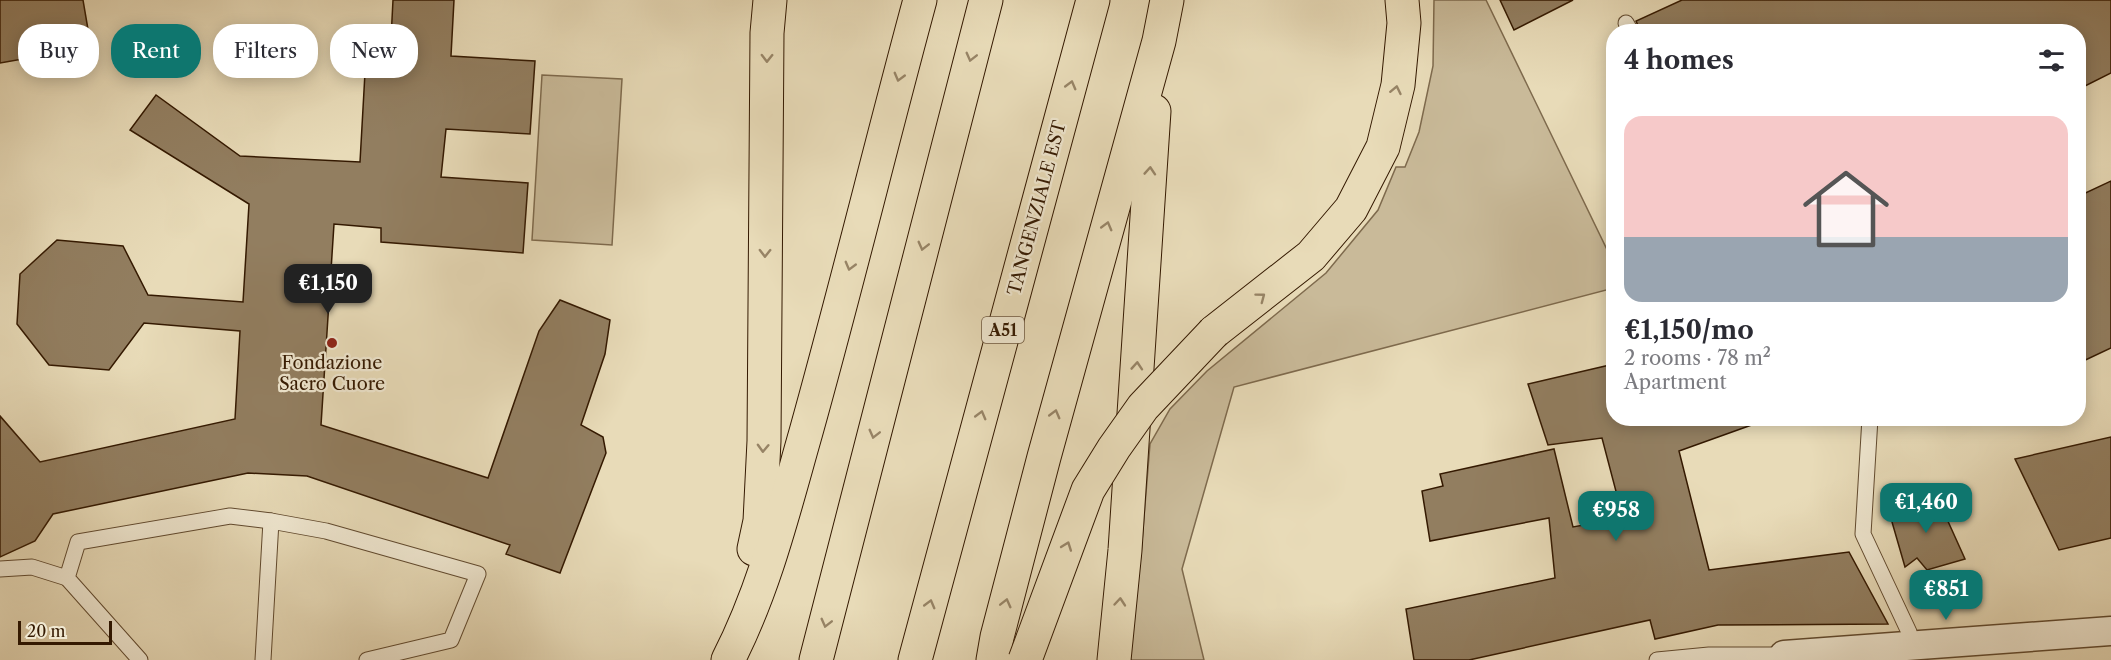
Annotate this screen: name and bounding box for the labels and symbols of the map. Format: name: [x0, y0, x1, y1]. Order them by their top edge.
one-way arrow: [966, 51, 979, 61]
one-way arrow: [761, 54, 773, 63]
one-way arrow: [894, 72, 907, 82]
one-way arrow: [1063, 80, 1076, 90]
one-way arrow: [1389, 86, 1402, 96]
street label: TANGENZIALE EST: [1003, 118, 1071, 298]
one-way arrow: [1143, 166, 1156, 176]
one-way arrow: [1100, 221, 1113, 231]
one-way arrow: [917, 240, 930, 250]
one-way arrow: [759, 249, 771, 258]
one-way arrow: [845, 260, 857, 270]
pin: €1,150: [279, 264, 377, 315]
one-way arrow: [1254, 293, 1265, 304]
road number: A51: [982, 317, 1024, 343]
marker: Fondazione Sacro Cuore: [325, 336, 339, 350]
place label: Fondazione Sacro Cuore: [279, 352, 385, 395]
one-way arrow: [1130, 361, 1143, 370]
one-way arrow: [1048, 409, 1061, 419]
one-way arrow: [973, 410, 986, 420]
one-way arrow: [869, 429, 882, 439]
one-way arrow: [757, 444, 770, 453]
pin: €1,460: [1877, 483, 1975, 534]
pin: €958: [1580, 491, 1652, 542]
one-way arrow: [1060, 541, 1073, 552]
pin: €851: [1910, 570, 1982, 621]
one-way arrow: [1113, 597, 1126, 606]
one-way arrow: [999, 598, 1012, 608]
one-way arrow: [923, 599, 935, 609]
scale bar: [18, 618, 112, 646]
one-way arrow: [820, 618, 833, 628]

